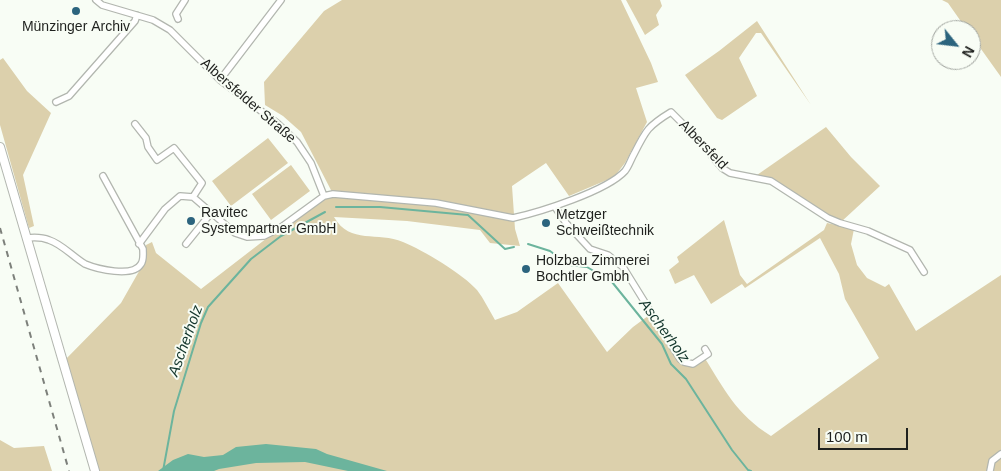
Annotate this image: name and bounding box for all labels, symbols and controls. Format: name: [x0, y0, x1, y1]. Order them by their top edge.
marker: Münzinger Archiv: [70, 5, 82, 17]
place label: Münzinger Archiv: [22, 19, 130, 35]
north arrow: [931, 20, 981, 70]
text: N: [959, 43, 978, 60]
street label: Albersfelder Straße: [197, 55, 299, 147]
street label: Albersfeld: [675, 117, 731, 173]
place label: Ravitec Systempartner GmbH: [201, 205, 336, 238]
place label: Metzger Schweißtechnik: [556, 207, 654, 240]
marker: Ravitec Systempartner GmbH: [185, 215, 197, 227]
marker: Metzger Schweißtechnik: [540, 217, 552, 229]
place label: Holzbau Zimmerei Bochtler Gmbh: [536, 253, 650, 286]
marker: Holzbau Zimmerei Bochtler Gmbh: [520, 263, 532, 275]
water label: Ascherholz: [635, 296, 693, 366]
water label: Ascherholz: [165, 303, 207, 379]
scale bar: [821, 418, 911, 450]
text: 100 m: [826, 428, 868, 445]

